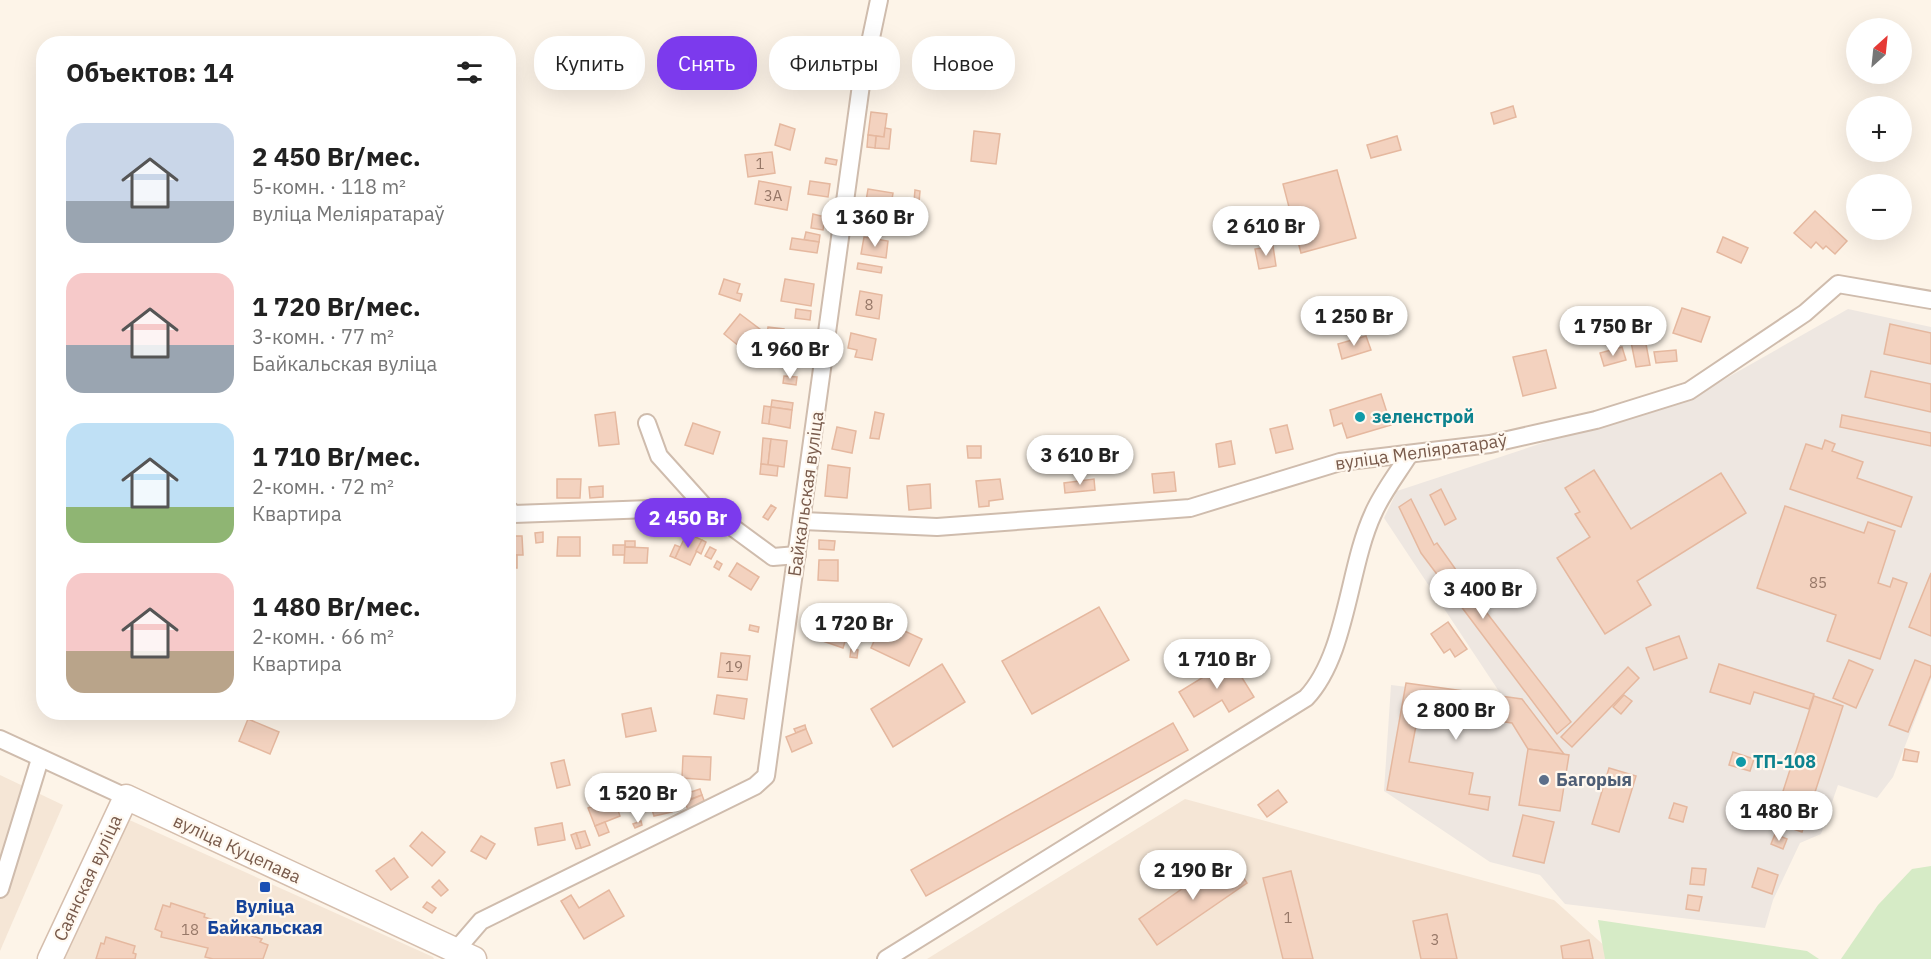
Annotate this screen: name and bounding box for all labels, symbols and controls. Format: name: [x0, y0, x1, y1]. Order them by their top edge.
north arrow: [1846, 18, 1912, 84]
map controls: [1846, 18, 1912, 240]
chip: Купить: [534, 36, 645, 90]
chip: Снять: [657, 36, 757, 90]
chip: Фильтры: [769, 36, 900, 90]
chip: Новое: [912, 36, 1015, 90]
text: Объектов: 14: [66, 55, 234, 89]
icon: filters: [453, 56, 486, 89]
button: +: [1846, 96, 1912, 162]
text: 2 450 Br/мес.: [252, 139, 421, 173]
icon: home: [114, 147, 186, 219]
house number: 1: [755, 154, 765, 173]
text: 5-комн. · 118 m²: [252, 173, 406, 200]
button: −: [1846, 174, 1912, 240]
house number: 3А: [764, 186, 783, 205]
pin: 1 360 Br: [813, 197, 937, 248]
text: вуліца Меліяратараў: [252, 200, 445, 227]
text: 1 360 Br: [836, 203, 914, 230]
pin: 2 610 Br: [1204, 206, 1328, 257]
text: 2 610 Br: [1227, 212, 1305, 239]
text: 1 720 Br/мес.: [252, 289, 421, 323]
house number: 8: [864, 295, 874, 314]
pin: 1 250 Br: [1292, 296, 1416, 347]
icon: home: [114, 297, 186, 369]
text: 1 250 Br: [1315, 302, 1393, 329]
pin: 1 750 Br: [1551, 306, 1675, 357]
text: 1 750 Br: [1574, 312, 1652, 339]
text: 3-комн. · 77 m²: [252, 323, 394, 350]
pin: 1 960 Br: [728, 329, 852, 380]
text: 1 960 Br: [751, 335, 829, 362]
text: Байкальская вуліца: [252, 350, 437, 377]
place label: зеленстрой: [1372, 405, 1474, 428]
street label: Байкальская вуліца: [783, 409, 829, 578]
marker: зеленстрой: [1353, 410, 1367, 424]
street label: вуліца Меліяратараў: [1334, 428, 1508, 475]
pin: 3 610 Br: [1018, 435, 1142, 486]
text: 1 710 Br/мес.: [252, 439, 421, 473]
text: 3 610 Br: [1041, 441, 1119, 468]
icon: home: [114, 447, 186, 519]
text: 2-комн. · 72 m²: [252, 473, 394, 500]
pin: 2 450 Br: [626, 498, 750, 549]
text: Квартира: [252, 500, 342, 527]
text: 2 450 Br: [649, 504, 727, 531]
pin: 3 400 Br: [1421, 569, 1545, 620]
house number: 85: [1809, 573, 1827, 592]
text: 3 400 Br: [1444, 575, 1522, 602]
text: 1 480 Br/мес.: [252, 589, 421, 623]
icon: home: [114, 597, 186, 669]
pin: 1 720 Br: [792, 603, 916, 654]
text: 1 720 Br: [815, 609, 893, 636]
text: 2-комн. · 66 m²: [252, 623, 394, 650]
pin: 1 710 Br: [1155, 639, 1279, 690]
text: 1 710 Br: [1178, 645, 1256, 672]
text: Квартира: [252, 650, 342, 677]
house number: 19: [725, 657, 743, 676]
pin: 2 800 Br: [1394, 690, 1518, 741]
text: 2 800 Br: [1417, 696, 1495, 723]
place label: ТП-108: [1753, 750, 1816, 773]
marker: ТП-108: [1734, 755, 1748, 769]
place label: Багорыя: [1556, 768, 1632, 791]
pin: 1 520 Br: [576, 773, 700, 824]
marker: Багорыя: [1537, 773, 1551, 787]
text: 1 520 Br: [599, 779, 677, 806]
pin: 1 480 Br: [1717, 791, 1841, 842]
text: 1 480 Br: [1740, 797, 1818, 824]
street label: вуліца Куцепава: [170, 809, 305, 888]
street label: Саянская вуліца: [48, 811, 127, 945]
pin: 2 190 Br: [1131, 850, 1255, 901]
text: 2 190 Br: [1154, 856, 1232, 883]
marker: Вуліца Байкальская: [258, 880, 272, 894]
place label: Вуліца Байкальская: [207, 895, 323, 939]
house number: 1: [1283, 908, 1293, 927]
house number: 18: [181, 920, 199, 939]
house number: 3: [1430, 930, 1440, 949]

